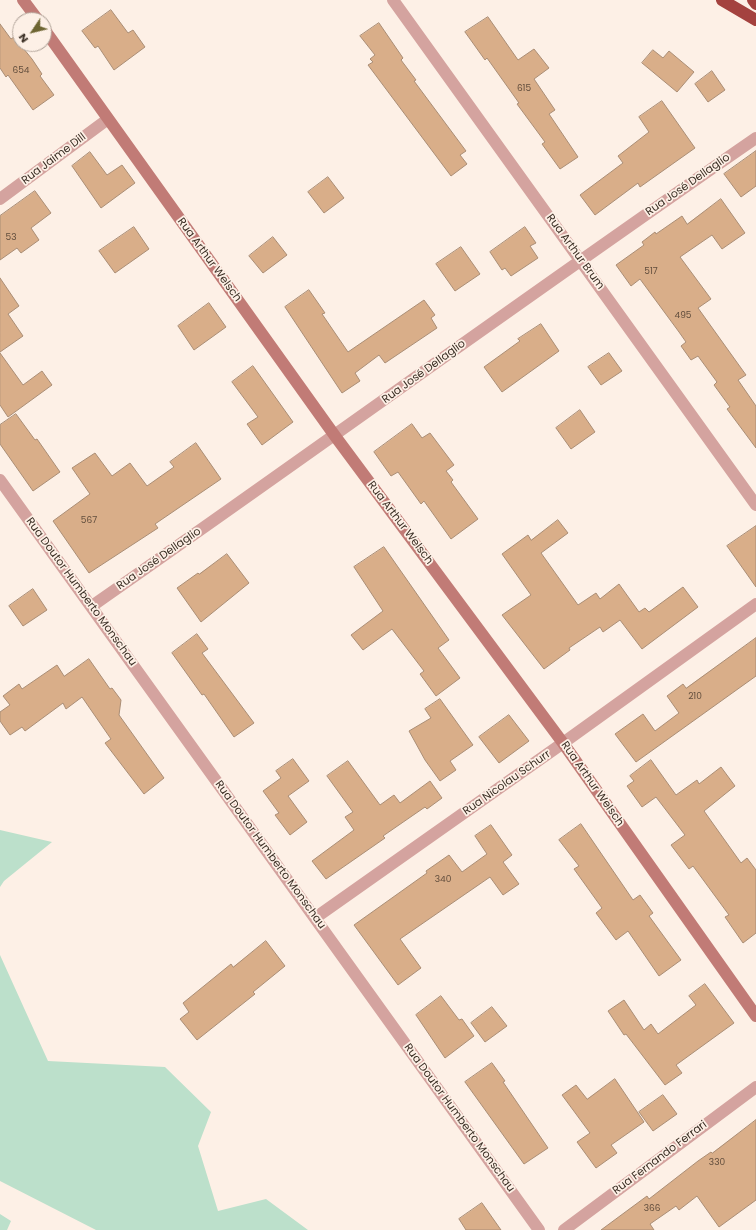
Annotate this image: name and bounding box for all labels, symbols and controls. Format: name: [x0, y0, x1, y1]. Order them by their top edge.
north arrow: [12, 12, 52, 52]
text: N: [14, 30, 32, 46]
house number: 654: [12, 66, 30, 76]
house number: 615: [517, 84, 531, 94]
street label: Rua Jaime Dill: [19, 131, 89, 187]
street label: Rua José Dellaglio: [643, 151, 733, 219]
street label: Rua Arthur Brum: [543, 212, 607, 292]
street label: Rua Arthur Welsch: [174, 215, 244, 305]
house number: 53: [6, 233, 16, 243]
house number: 517: [644, 267, 658, 277]
house number: 495: [675, 311, 691, 321]
street label: Rua José Dellaglio: [380, 337, 468, 407]
street label: Rua Arthur Welsch: [364, 479, 436, 567]
street label: Rua Doutor Humberto Monschau: [23, 515, 139, 669]
house number: 567: [81, 516, 97, 526]
street label: Rua José Dellaglio: [114, 525, 204, 593]
house number: 210: [688, 692, 702, 702]
street label: Rua Arthur Welsch: [558, 739, 626, 829]
street label: Rua Nicolau Schurr: [461, 748, 553, 818]
street label: Rua Doutor Humberto Monschau: [212, 778, 328, 932]
house number: 340: [435, 875, 451, 885]
street label: Rua Doutor Humberto Monschau: [401, 1041, 517, 1195]
street label: Rua Fernando Ferrari: [610, 1118, 710, 1198]
house number: 330: [709, 1158, 725, 1168]
house number: 366: [644, 1204, 660, 1214]

